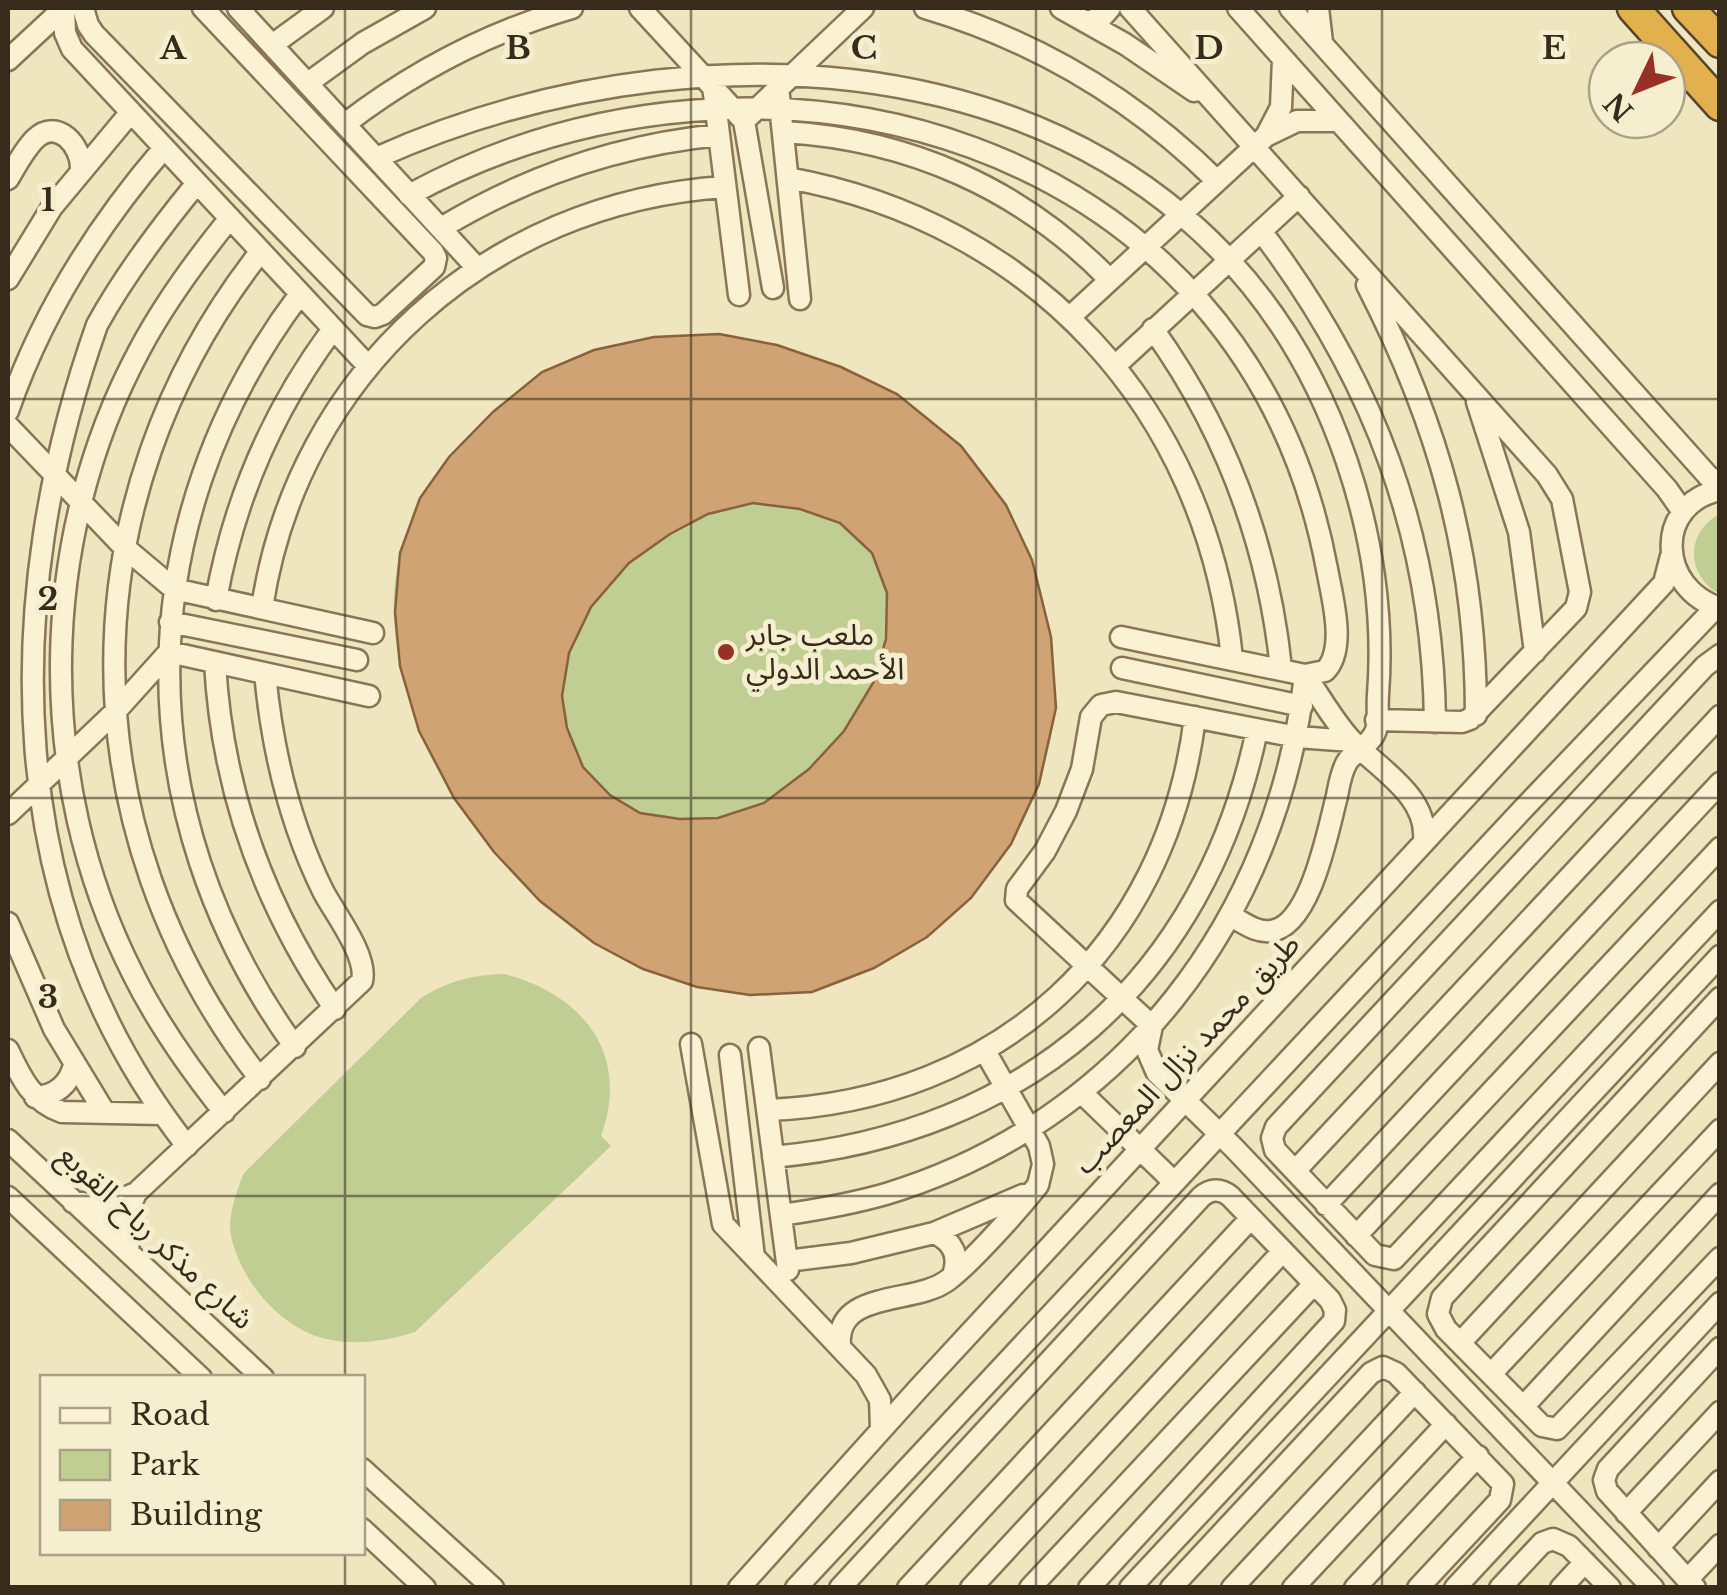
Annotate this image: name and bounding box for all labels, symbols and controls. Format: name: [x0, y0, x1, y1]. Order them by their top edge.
text: A: [159, 28, 187, 68]
text: B: [505, 28, 531, 68]
text: C: [851, 28, 877, 68]
text: D: [1194, 28, 1224, 68]
text: E: [1542, 28, 1566, 68]
north arrow: [1587, 40, 1687, 140]
text: N: [1597, 85, 1641, 128]
text: 1: [41, 180, 55, 220]
text: 2: [38, 579, 58, 619]
place label: ملعب جابر الأحمد الدولي: [745, 616, 904, 692]
marker: ملعب جابر الأحمد الدولي: [715, 641, 737, 663]
street label: طريق محمد نزال المعصب: [1066, 926, 1308, 1181]
text: 3: [38, 977, 58, 1017]
street label: شارع مذكر رباح القوبع: [48, 1136, 262, 1340]
legend: [40, 1375, 365, 1555]
text: Road: [130, 1396, 210, 1433]
text: Park: [130, 1446, 200, 1483]
text: Building: [130, 1496, 263, 1533]

